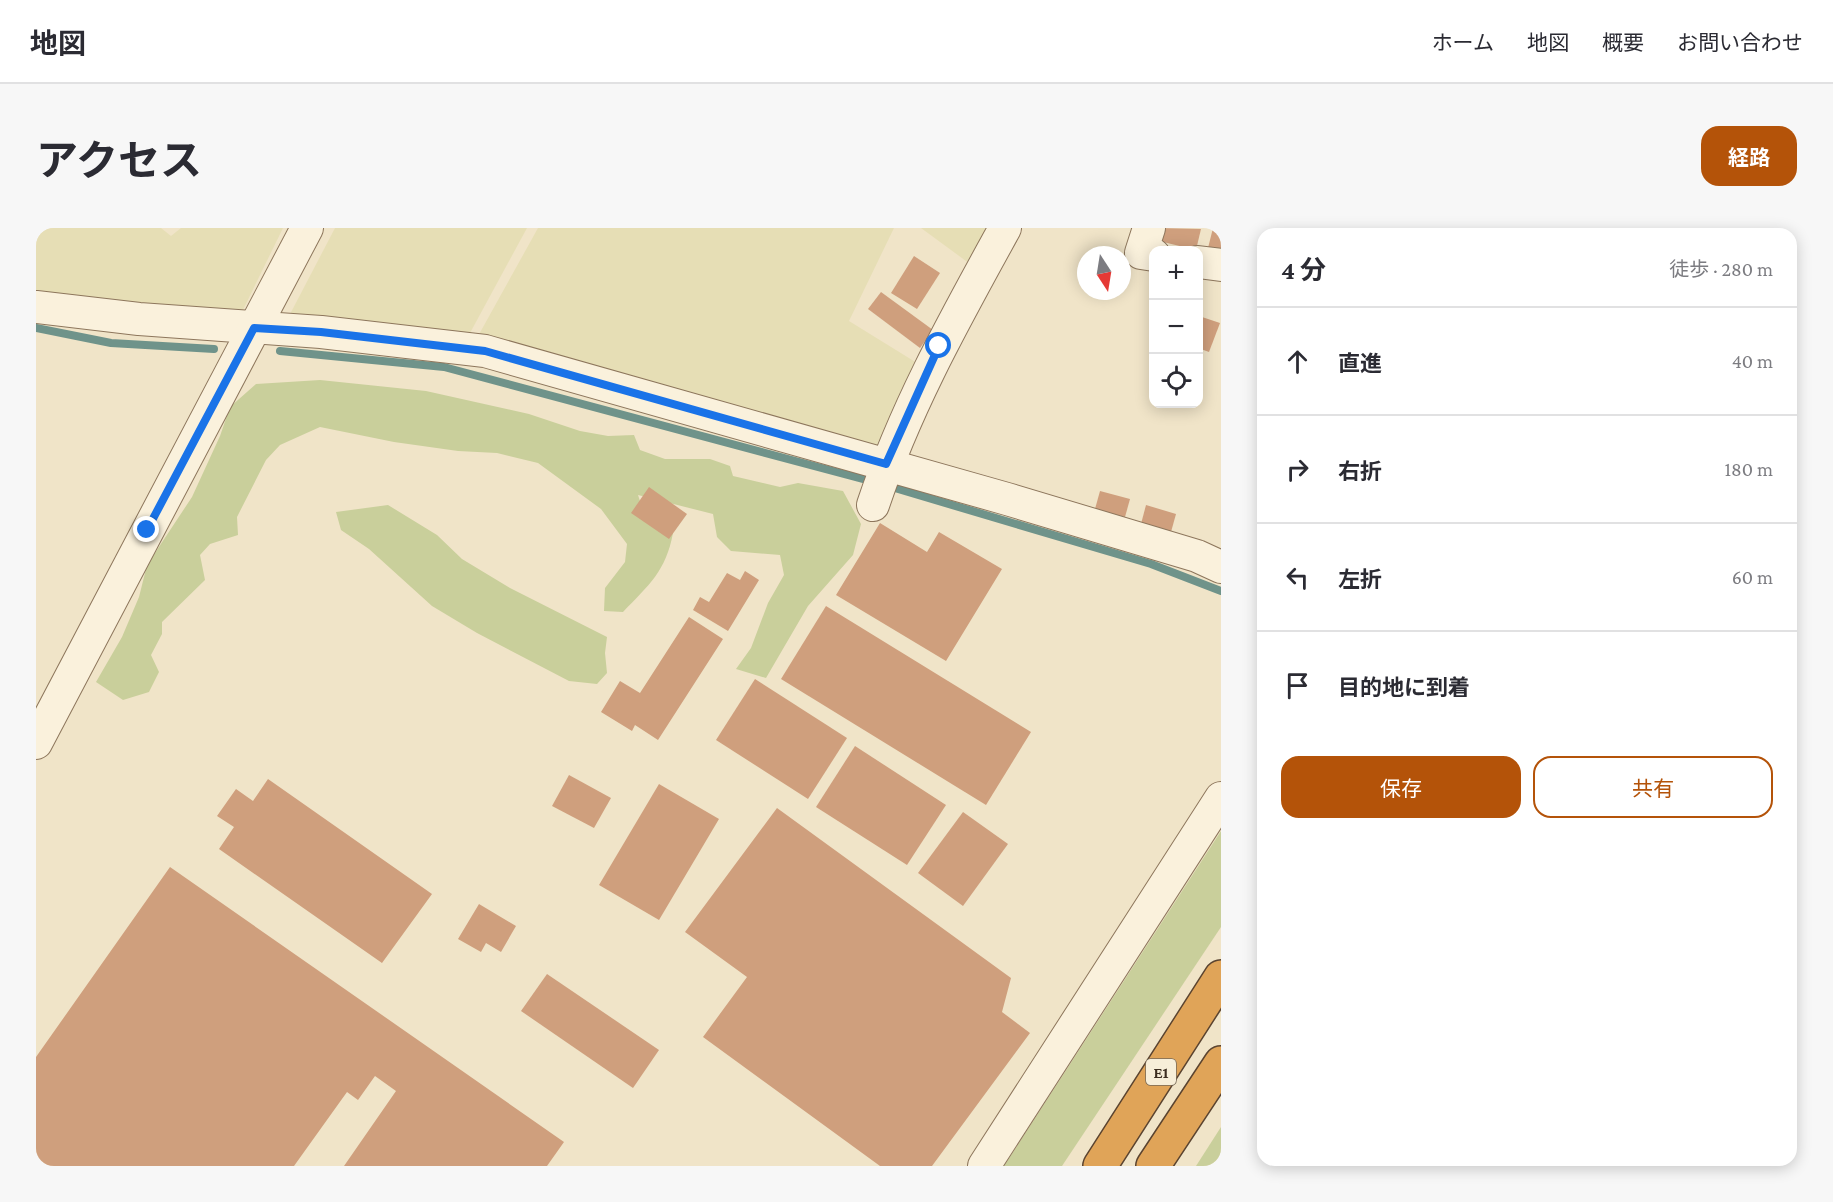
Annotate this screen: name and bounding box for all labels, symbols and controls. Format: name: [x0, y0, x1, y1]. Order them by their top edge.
text: 地図: [30, 28, 86, 59]
text: ホーム: [1432, 31, 1494, 55]
text: 地図: [1527, 31, 1569, 55]
text: 概要: [1602, 31, 1644, 55]
text: お問い合わせ: [1677, 31, 1803, 55]
button: 経路: [1701, 126, 1797, 186]
text: アクセス: [36, 137, 202, 184]
north arrow: [1077, 246, 1131, 300]
map controls: [1149, 246, 1203, 408]
button: +: [1149, 246, 1203, 300]
text: 4 分: [1281, 256, 1326, 285]
text: 徒歩 · 280 m: [1669, 258, 1773, 280]
button: −: [1149, 300, 1203, 354]
route start: [925, 332, 951, 358]
icon: ahead: [1281, 345, 1314, 378]
text: 40 m: [1732, 350, 1773, 372]
text: 直進: [1338, 351, 1382, 376]
button: locate: [1149, 354, 1203, 408]
icon: right: [1281, 453, 1314, 486]
text: 180 m: [1724, 458, 1773, 480]
text: 右折: [1338, 459, 1382, 484]
route end: [133, 516, 159, 542]
icon: left: [1281, 561, 1314, 594]
text: 60 m: [1732, 566, 1773, 588]
text: 左折: [1338, 567, 1382, 592]
icon: arrive: [1281, 669, 1314, 702]
text: 目的地に到着: [1338, 675, 1470, 700]
button: 保存: [1281, 756, 1521, 818]
button: 共有: [1533, 756, 1773, 818]
road number: E1: [1146, 1059, 1176, 1085]

